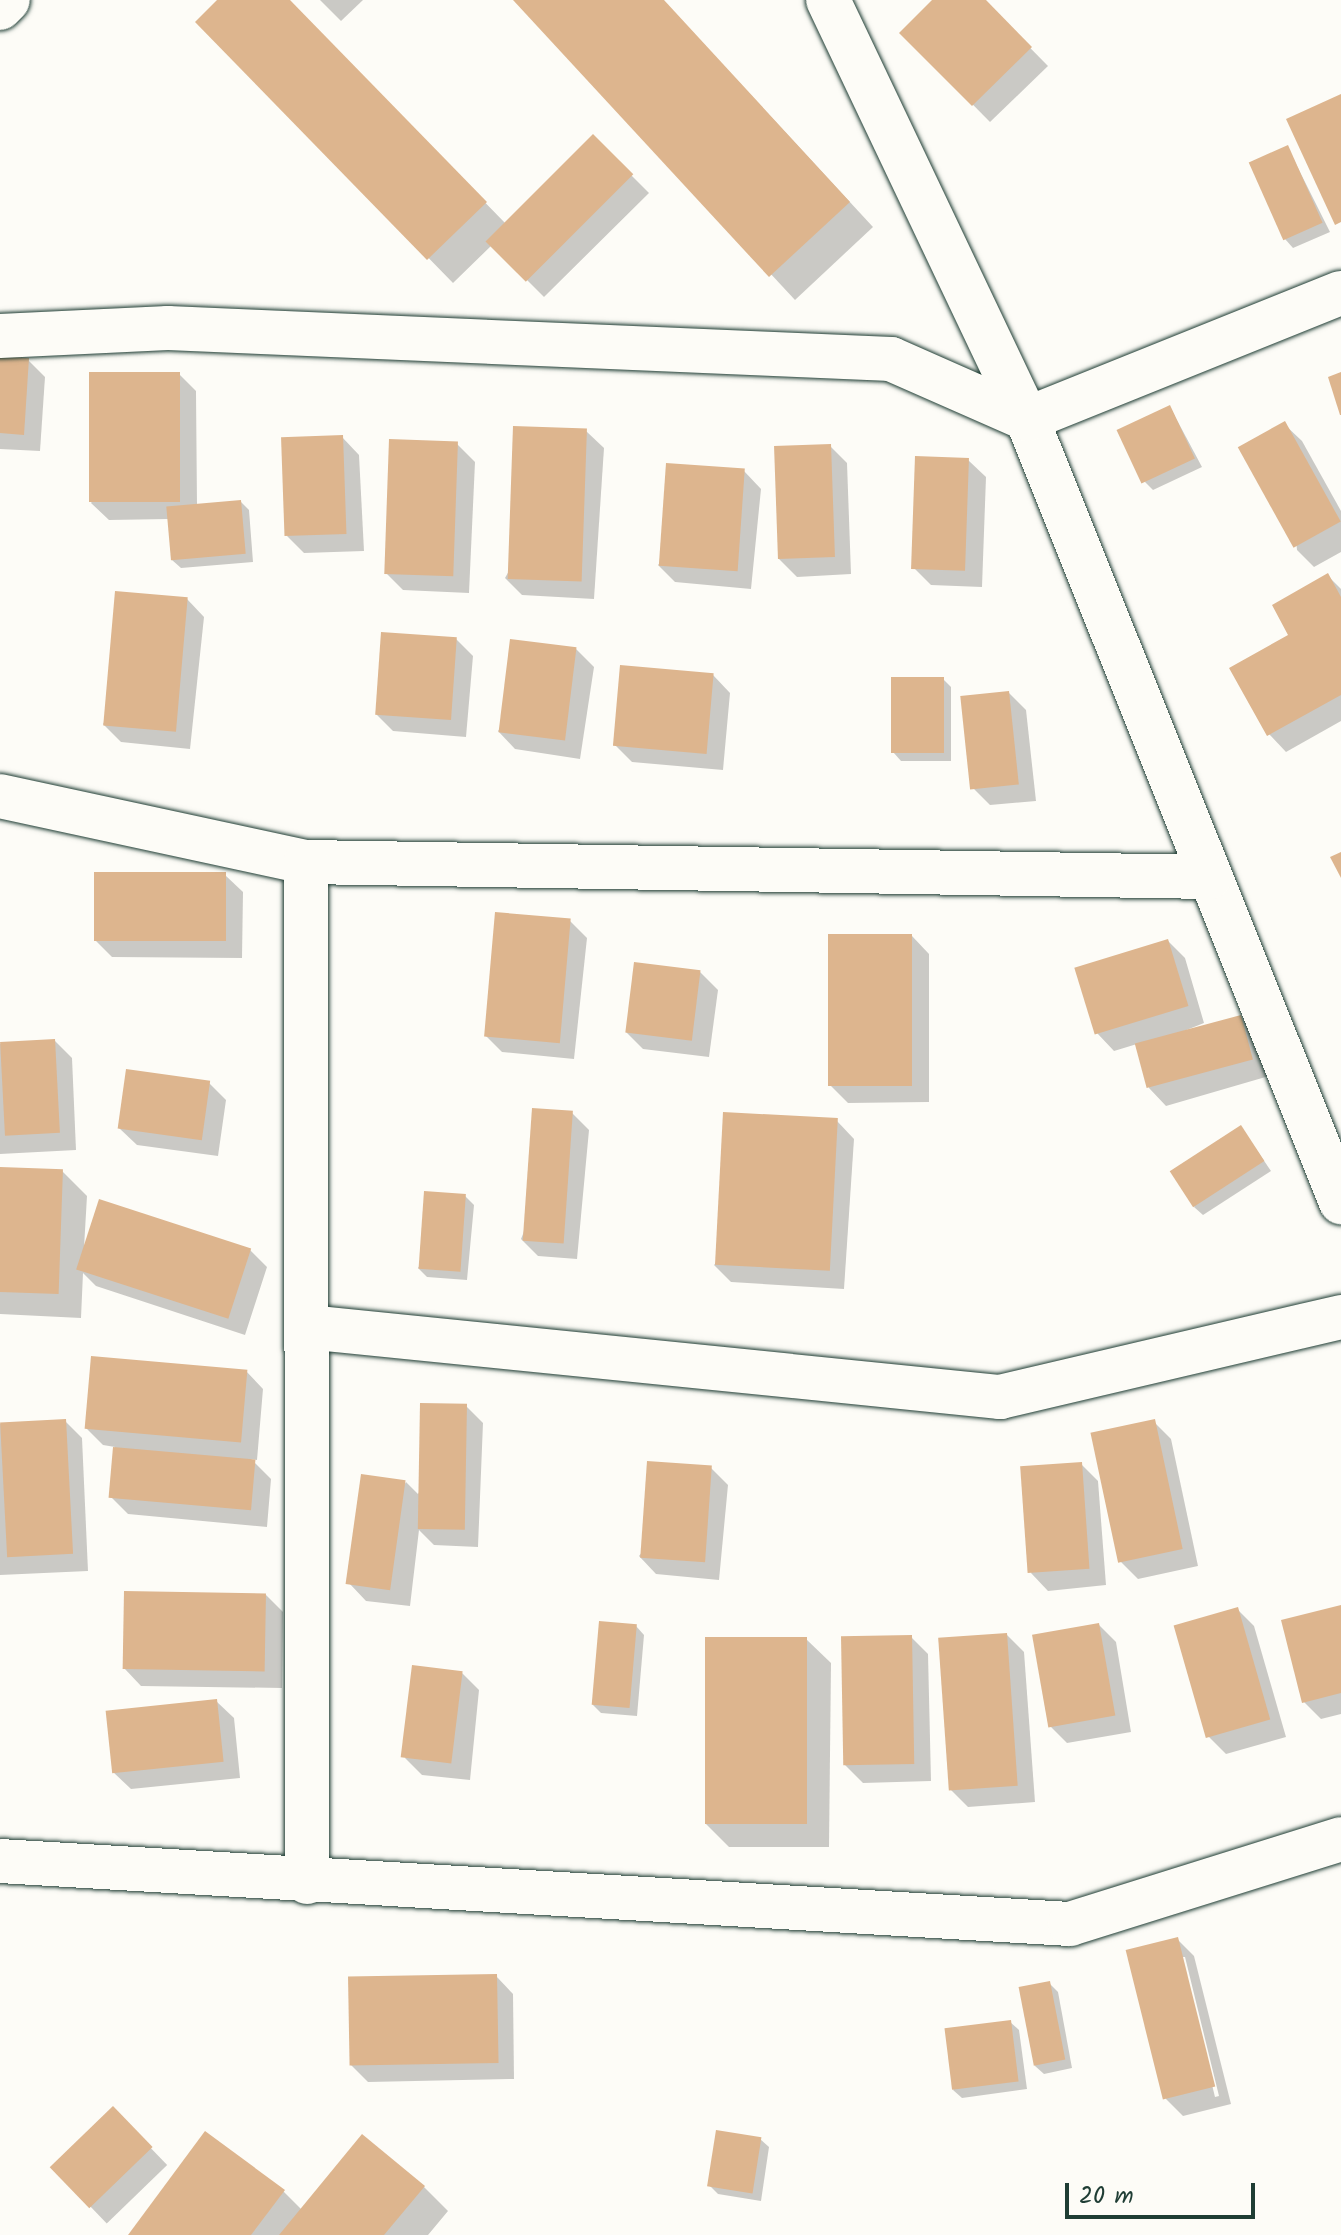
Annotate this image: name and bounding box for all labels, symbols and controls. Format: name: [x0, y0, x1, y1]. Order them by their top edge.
scale bar: [1069, 2167, 1259, 2217]
text: 20 m: [1079, 2177, 1134, 2216]

